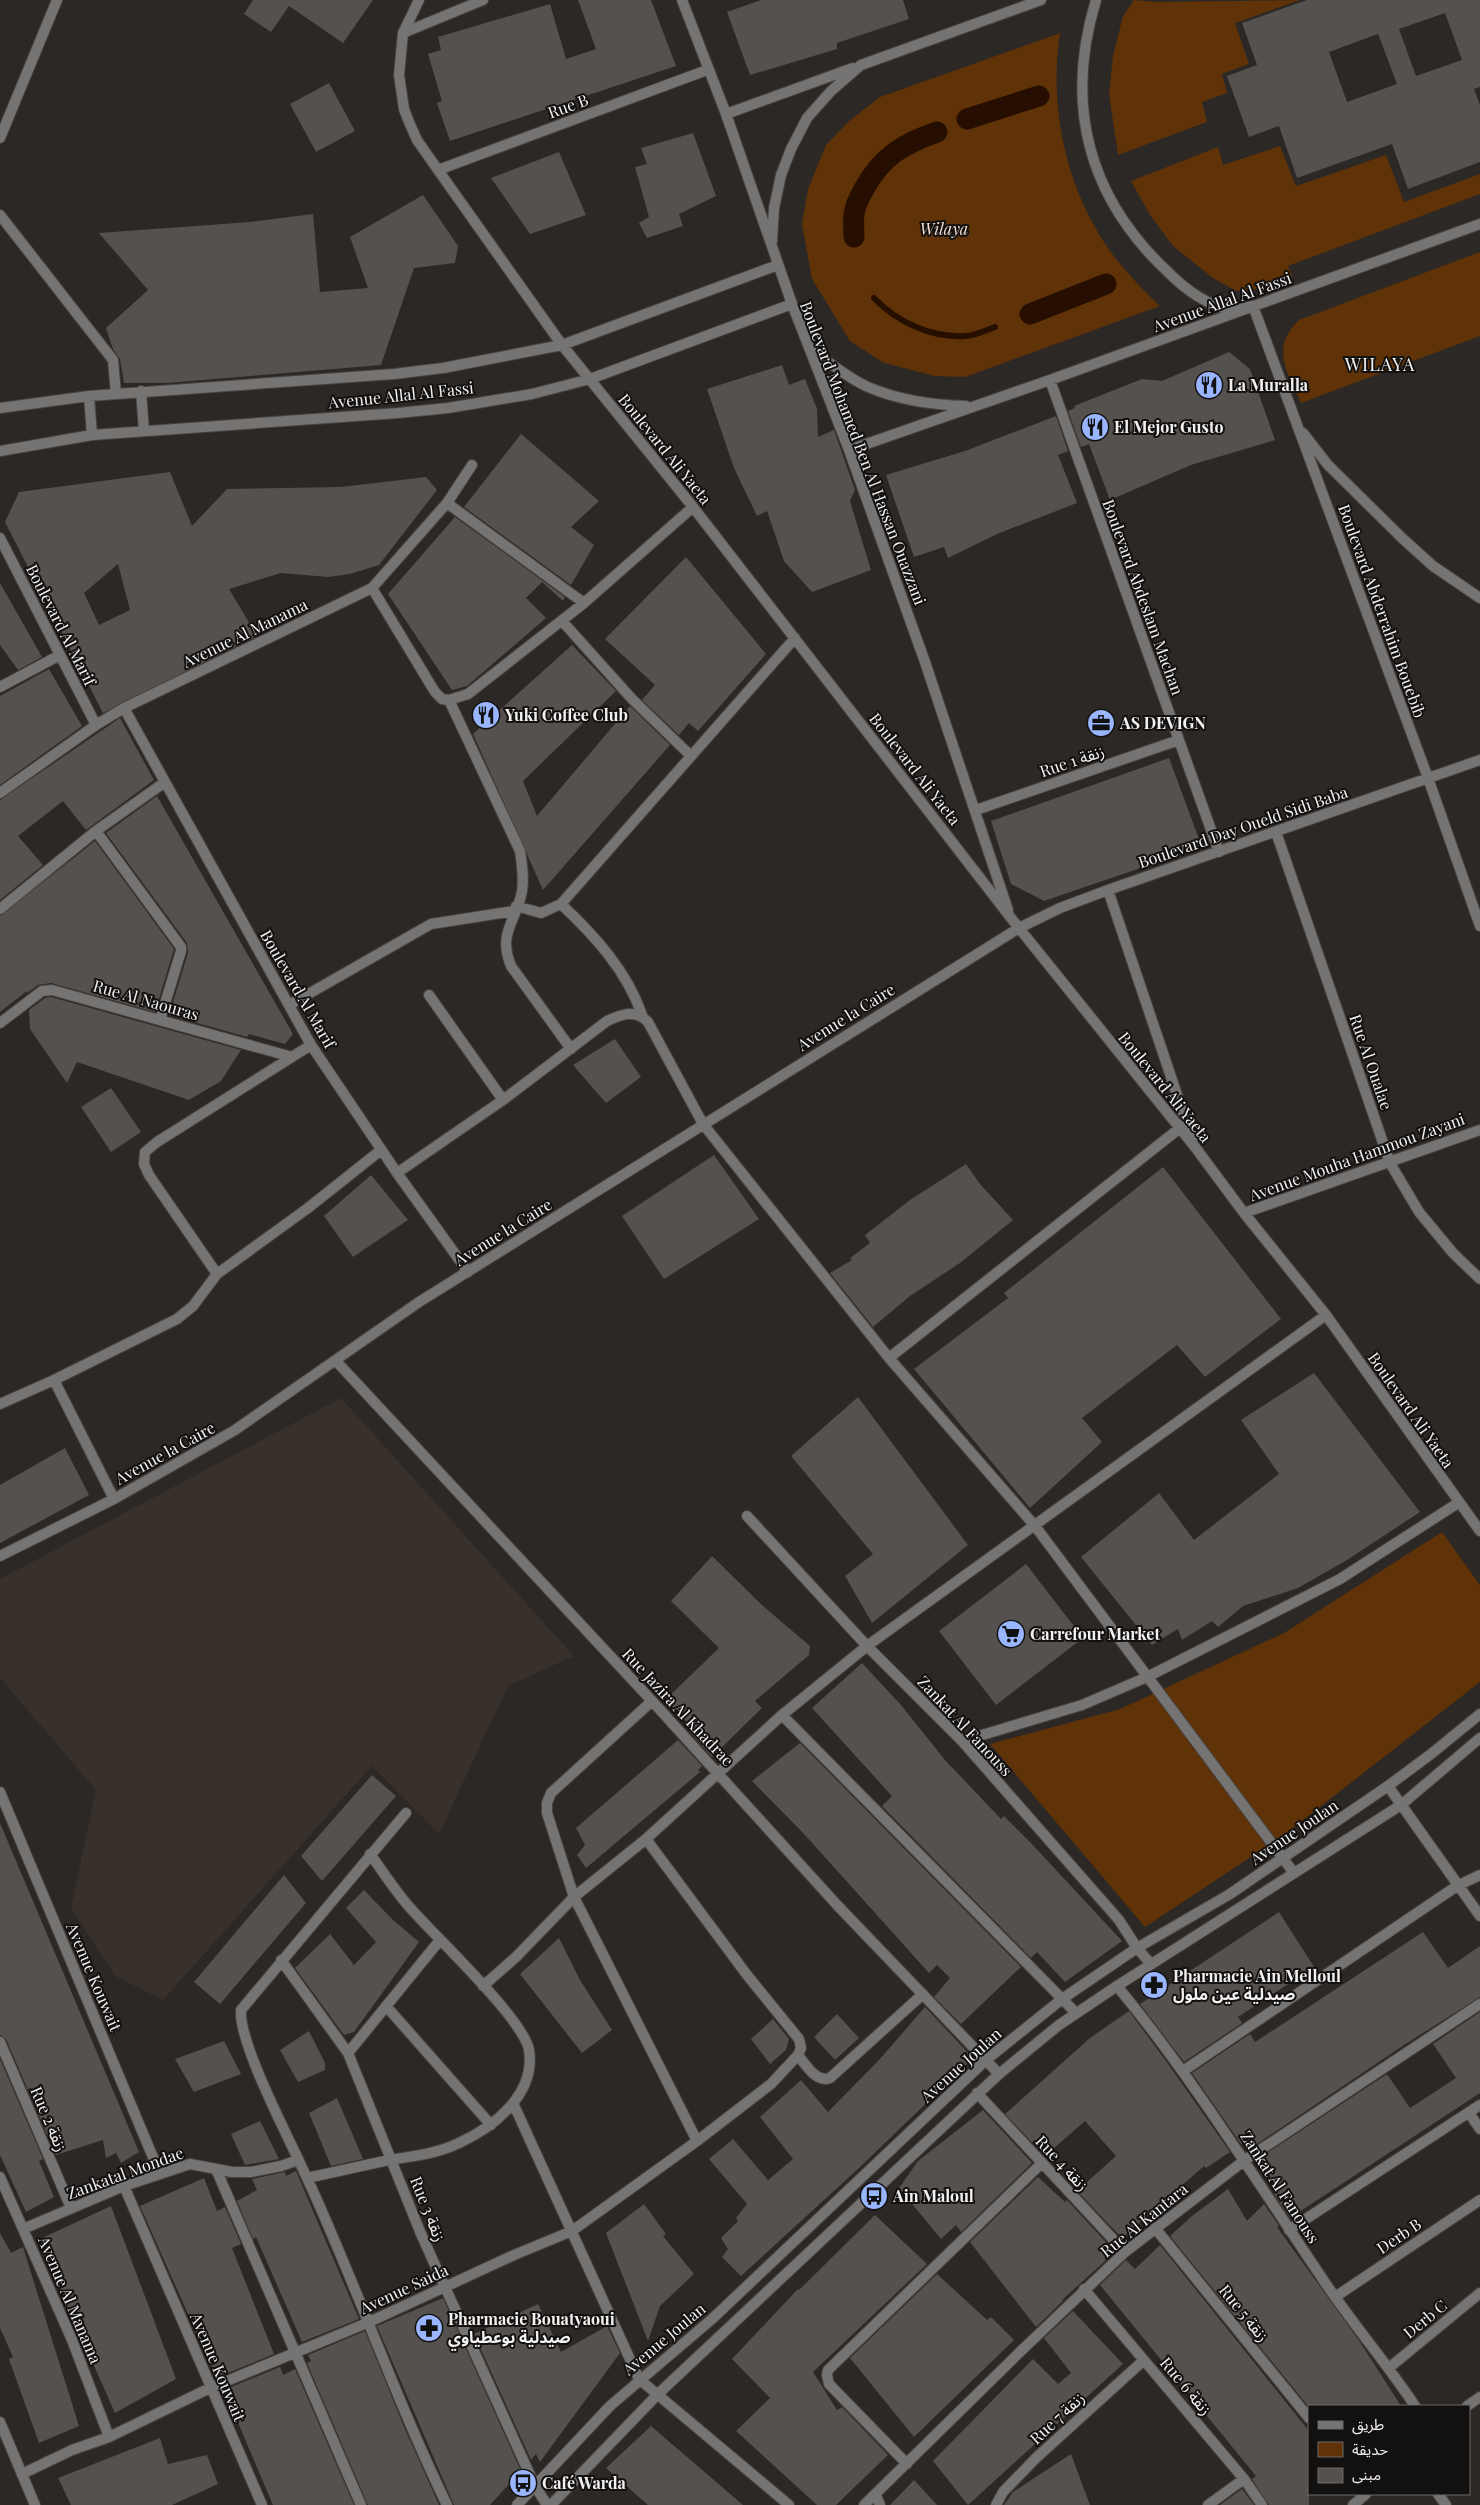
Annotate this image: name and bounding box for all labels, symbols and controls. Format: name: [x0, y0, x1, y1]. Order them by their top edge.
street label: Rue B: [545, 89, 591, 123]
park label: Wilaya: [920, 218, 968, 239]
street label: Avenue Allal Al Fassi: [1149, 267, 1294, 337]
street label: Boulevard Mohamed Ben Al Hassan Ouazzani: [796, 298, 931, 608]
district label: WILAYA: [1344, 352, 1415, 376]
restaurant icon: La Muralla: [1194, 370, 1224, 400]
place label: La Muralla: [1228, 374, 1309, 395]
street label: Avenue Allal Al Fassi: [326, 376, 475, 413]
street label: Boulevard Ali Yaeta: [614, 389, 717, 508]
restaurant icon: El Mejor Gusto: [1080, 412, 1110, 442]
place label: El Mejor Gusto: [1114, 416, 1224, 437]
street label: Boulevard Abdeslam Machan: [1098, 496, 1189, 698]
street label: Boulevard Abderrahim Bouebib: [1334, 501, 1431, 720]
street label: Boulevard Al Marif: [22, 561, 102, 690]
street label: Avenue Al Manama: [178, 593, 311, 672]
restaurant icon: Yuki Coffee Club: [471, 700, 501, 730]
place label: Yuki Coffee Club: [504, 704, 628, 725]
street label: Boulevard Ali Yaeta: [865, 708, 966, 829]
office icon: AS DEVIGN: [1086, 708, 1116, 738]
place label: AS DEVIGN: [1119, 712, 1206, 733]
street label: Rue 1 زنقة: [1037, 740, 1107, 781]
street label: Boulevard Day Oueld Sidi Baba: [1135, 781, 1350, 872]
street label: Boulevard Al Marif: [256, 926, 342, 1053]
street label: Rue Al Naouras: [91, 974, 201, 1025]
street label: Avenue la Caire: [792, 978, 898, 1055]
street label: Rue Al Oualae: [1345, 1011, 1398, 1112]
street label: Boulevard Ali Yaeta: [1114, 1027, 1217, 1146]
street label: Avenue Mouha Hammou Zayani: [1245, 1108, 1468, 1206]
street label: Avenue la Caire: [449, 1193, 555, 1270]
street label: Boulevard Ali Yaeta: [1364, 1348, 1459, 1472]
street label: Avenue la Caire: [110, 1416, 218, 1489]
supermarket icon: Carrefour Market: [996, 1619, 1026, 1649]
place label: Carrefour Market: [1030, 1623, 1160, 1644]
street label: Rue Jazira Al Khadrae: [618, 1643, 739, 1770]
street label: Zankat Al Fanouss: [913, 1671, 1017, 1780]
street label: Avenue Joulan: [1245, 1794, 1342, 1869]
street label: Avenue Kouwait: [62, 1918, 127, 2035]
place label: Pharmacie Ain Melloul صيدلية عين ملول: [1173, 1965, 1341, 2004]
pharmacy icon: Pharmacie Ain Melloul صيدلية عين ملول: [1139, 1970, 1169, 2000]
street label: Avenue Joulan: [915, 2022, 1006, 2107]
street label: Rue 2 زنقة: [26, 2083, 73, 2155]
street label: Zankat Al Fanouss: [1236, 2127, 1325, 2247]
street label: Rue 4 زنقة: [1031, 2130, 1093, 2195]
street label: Zankatal Mondae: [63, 2142, 186, 2203]
street label: Rue 3 زنقة: [406, 2173, 451, 2244]
street label: Rue Al Kantara: [1096, 2178, 1192, 2261]
bus stop icon: Ain Maloul: [859, 2181, 889, 2211]
place label: Ain Maloul: [892, 2185, 974, 2206]
street label: Derb B: [1372, 2213, 1425, 2258]
street label: Avenue Al Manama: [34, 2232, 107, 2367]
street label: Avenue Saida: [355, 2259, 451, 2319]
street label: Rue 5 زنقة: [1215, 2280, 1274, 2346]
street label: Derb C: [1398, 2295, 1451, 2343]
street label: Avenue Joulan: [617, 2298, 710, 2380]
street label: Avenue Kouwait: [186, 2308, 251, 2425]
place label: Pharmacie Bouatyaoui صيدلية بوعطياوي: [448, 2308, 615, 2351]
pharmacy icon: Pharmacie Bouatyaoui صيدلية بوعطياوي: [414, 2313, 444, 2343]
street label: Rue 6 زنقة: [1156, 2352, 1217, 2419]
street label: Rue 7 زنقة: [1025, 2387, 1088, 2448]
legend: [1308, 2405, 1470, 2495]
text: طريق: [1352, 2414, 1384, 2435]
text: حديقة: [1352, 2439, 1388, 2459]
text: مبنى: [1352, 2464, 1381, 2484]
bus stop icon: Café Warda: [508, 2468, 538, 2498]
place label: Café Warda: [542, 2472, 627, 2493]

